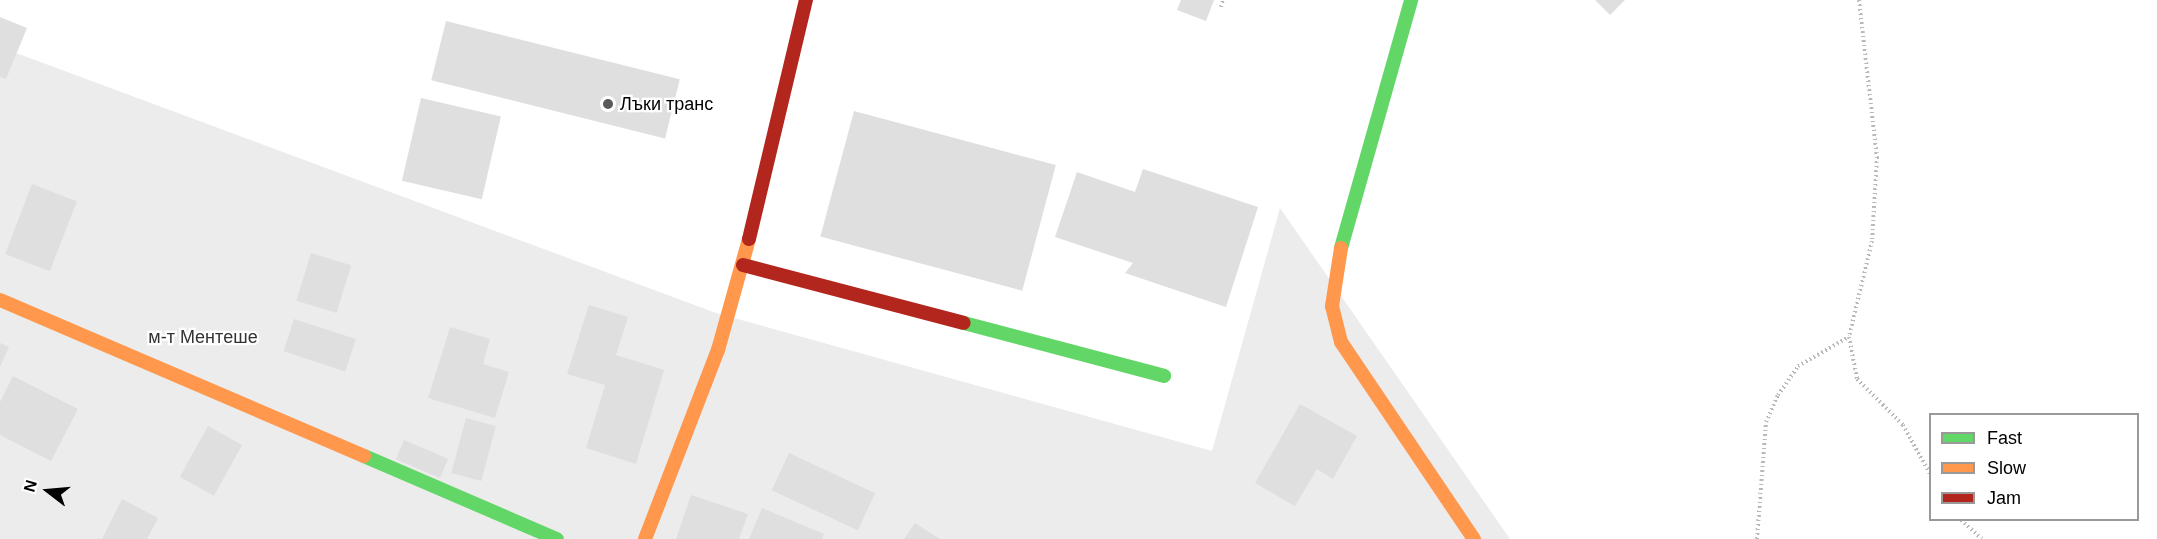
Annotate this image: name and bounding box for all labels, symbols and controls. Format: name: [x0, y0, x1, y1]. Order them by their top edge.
place label: Лъки транс: [620, 93, 713, 115]
marker: Лъки транс: [601, 97, 615, 111]
park label: м-т Ментeше: [148, 326, 258, 348]
legend: [1929, 413, 2139, 521]
text: Fast: [1987, 428, 2022, 448]
text: Slow: [1987, 458, 2026, 478]
north arrow: [18, 461, 78, 521]
text: N: [20, 478, 40, 494]
text: Jam: [1987, 488, 2021, 508]

